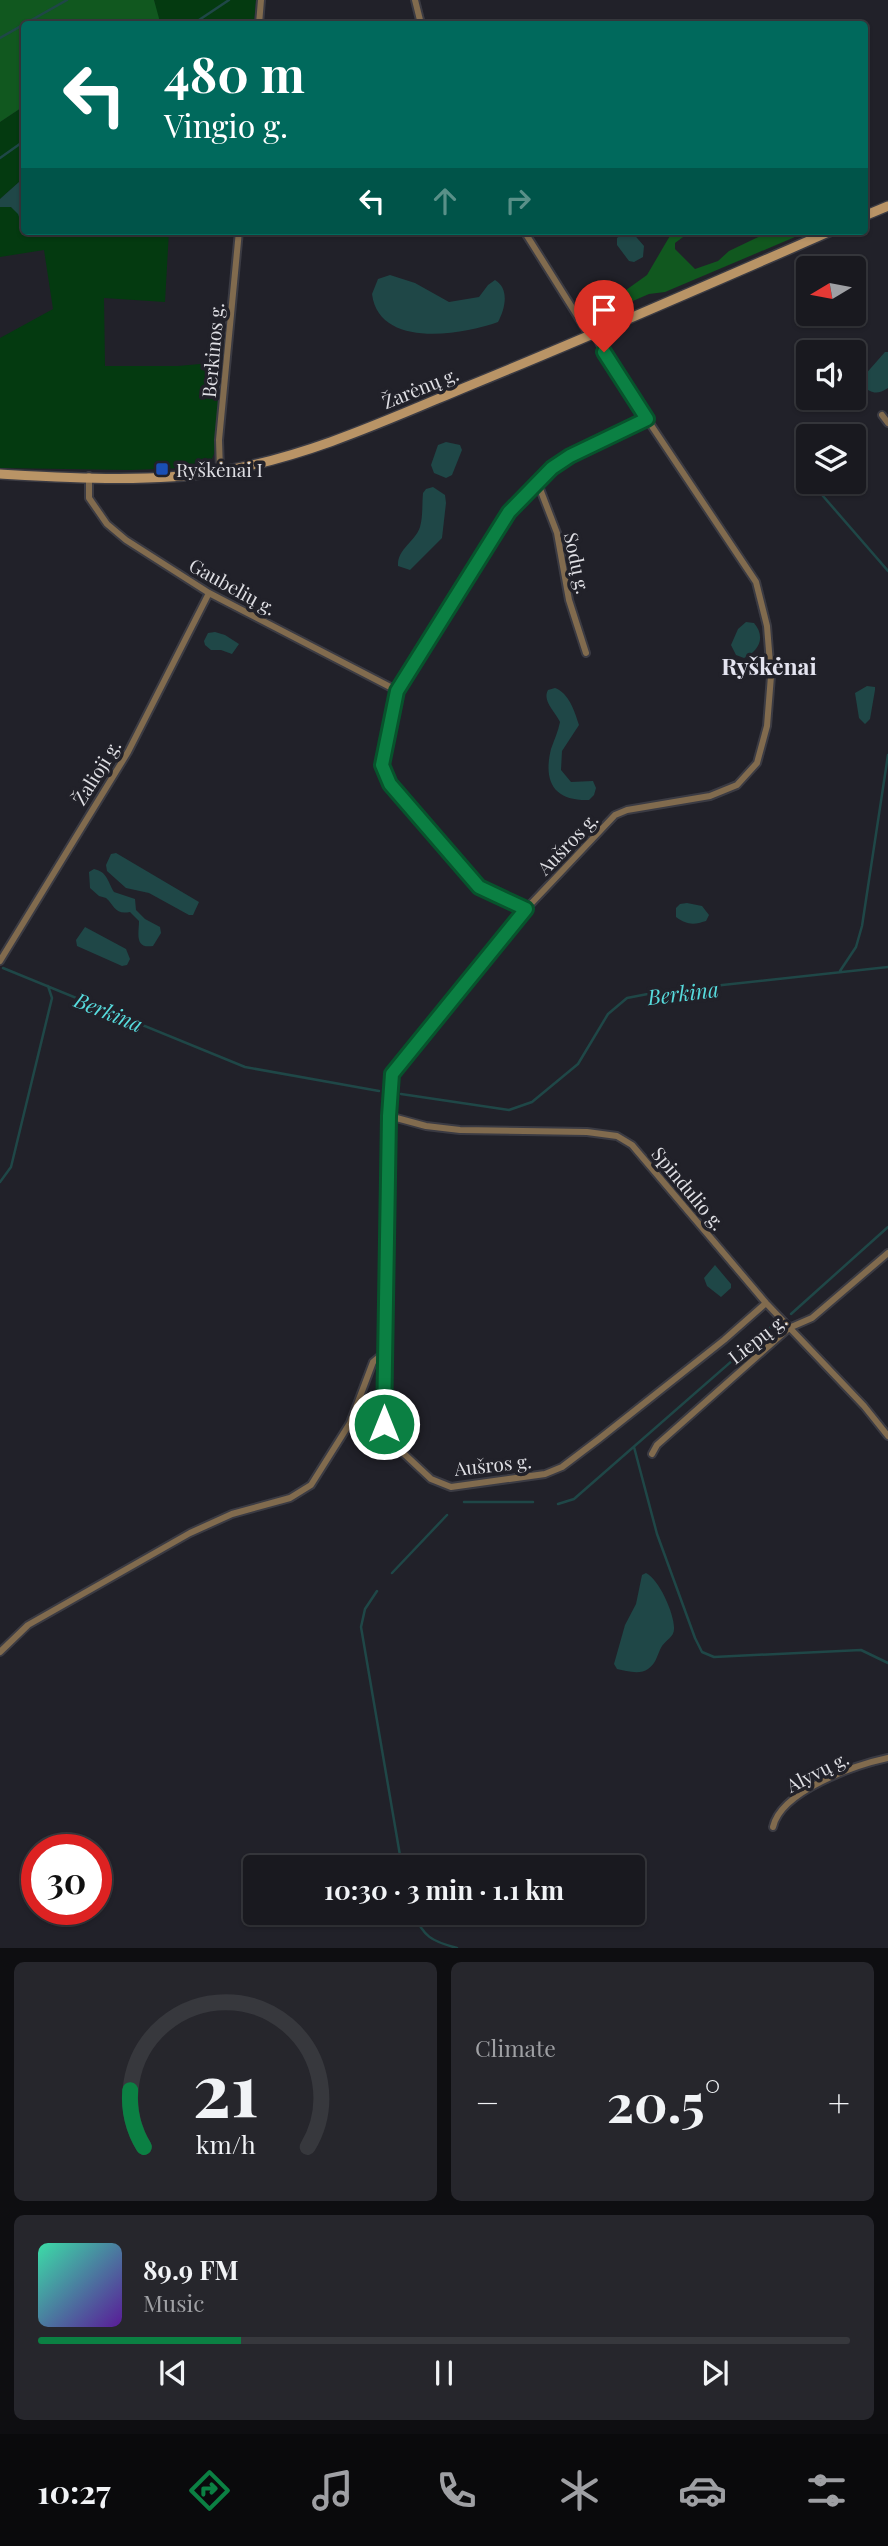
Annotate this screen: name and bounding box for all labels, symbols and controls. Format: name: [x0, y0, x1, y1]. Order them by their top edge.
text: 480 m: [164, 40, 305, 105]
icon: left: [49, 49, 140, 140]
text: Vingio g.: [164, 103, 288, 146]
icon: left: [353, 182, 391, 220]
icon: ahead: [426, 182, 464, 220]
icon: right: [499, 182, 537, 220]
north arrow: [796, 256, 866, 326]
map controls: [796, 256, 866, 494]
pin: [574, 280, 634, 352]
icon: arrive: [585, 291, 623, 329]
street label: Berkinos g.: [195, 301, 229, 399]
button: sound: [796, 340, 866, 410]
street label: Žarėnų g.: [378, 360, 462, 414]
button: layers: [796, 424, 866, 494]
place label: Ryškėnai I: [176, 456, 263, 482]
marker: Ryškėnai I: [154, 461, 170, 477]
street label: Sodų g.: [559, 530, 597, 596]
street label: Gaubelių g.: [185, 551, 281, 621]
district label: Ryškėnai: [721, 650, 817, 681]
street label: Žalioji g.: [66, 734, 126, 810]
street label: Aušros g.: [530, 806, 603, 881]
water label: Berkina: [645, 974, 720, 1010]
water label: Berkina: [70, 984, 147, 1037]
street label: Spindulio g.: [646, 1141, 732, 1235]
street label: Liepų g.: [722, 1307, 792, 1369]
position arrow: [347, 1387, 421, 1461]
street label: Aušros g.: [452, 1447, 533, 1481]
street label: Alyvų g.: [780, 1744, 853, 1798]
speed limit sign: 30: [21, 1834, 112, 1925]
text: 10:30 · 3 min · 1.1 km: [324, 1872, 564, 1907]
text: Climate: [475, 2032, 556, 2063]
text: 21: [193, 2039, 258, 2136]
text: 20.5°: [607, 2067, 721, 2136]
text: −: [475, 2076, 500, 2127]
text: +: [828, 2076, 850, 2127]
text: km/h: [196, 2127, 256, 2160]
text: 89.9 FM: [143, 2252, 239, 2287]
text: Music: [143, 2287, 204, 2318]
icon: previous: [154, 2354, 192, 2392]
icon: pause: [425, 2354, 463, 2392]
icon: next: [696, 2354, 734, 2392]
icon: directions: [185, 2466, 234, 2515]
icon: music: [308, 2466, 357, 2515]
icon: phone: [432, 2466, 481, 2515]
icon: climate: [555, 2466, 604, 2515]
icon: car: [678, 2466, 727, 2515]
icon: filters: [802, 2466, 851, 2515]
text: 10:27: [37, 2469, 111, 2512]

